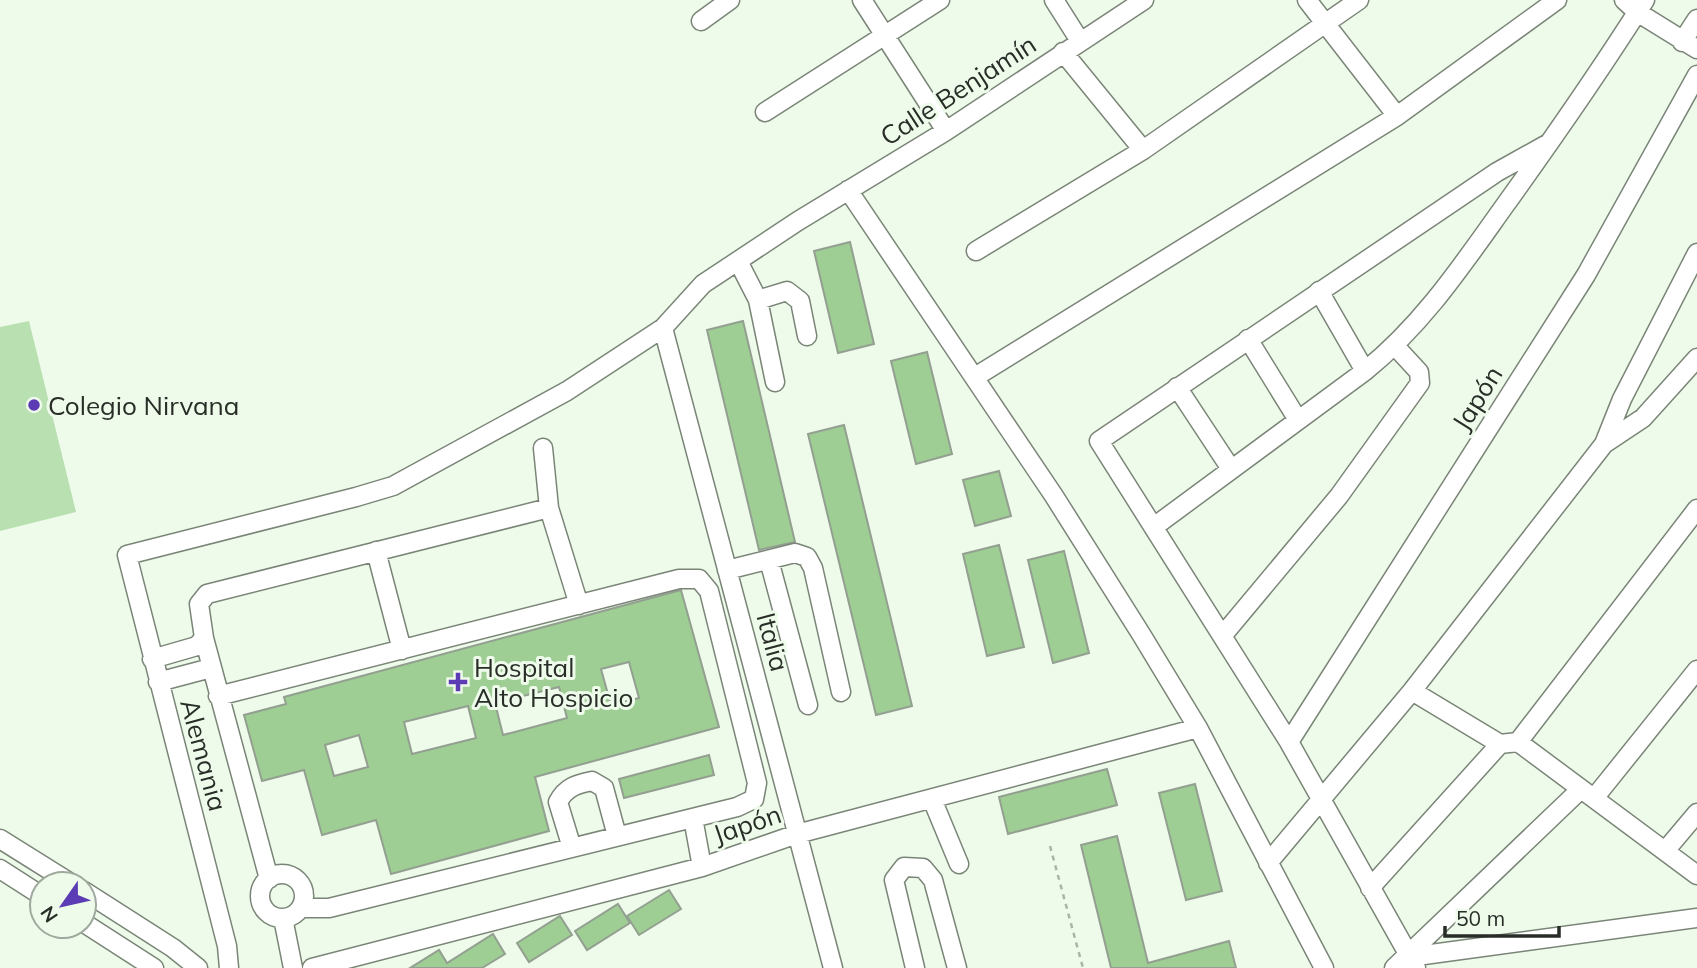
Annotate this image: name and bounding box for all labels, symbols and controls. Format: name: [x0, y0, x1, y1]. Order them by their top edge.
street label: Calle Benjamín: [874, 27, 1042, 153]
street label: Japón: [1445, 360, 1509, 436]
place label: Colegio Nirvana: [48, 389, 239, 422]
marker: Colegio Nirvana: [26, 397, 42, 413]
street label: Italia: [749, 609, 797, 675]
place label: Hospital Alto Hospicio: [474, 651, 633, 714]
marker: Hospital Alto Hospicio: [448, 672, 468, 692]
street label: Alemania: [173, 695, 235, 815]
street label: Japón: [709, 797, 785, 851]
north arrow: [28, 870, 98, 940]
scale bar: [1445, 894, 1559, 938]
text: N: [35, 902, 63, 927]
text: 50 m: [1456, 905, 1505, 931]

